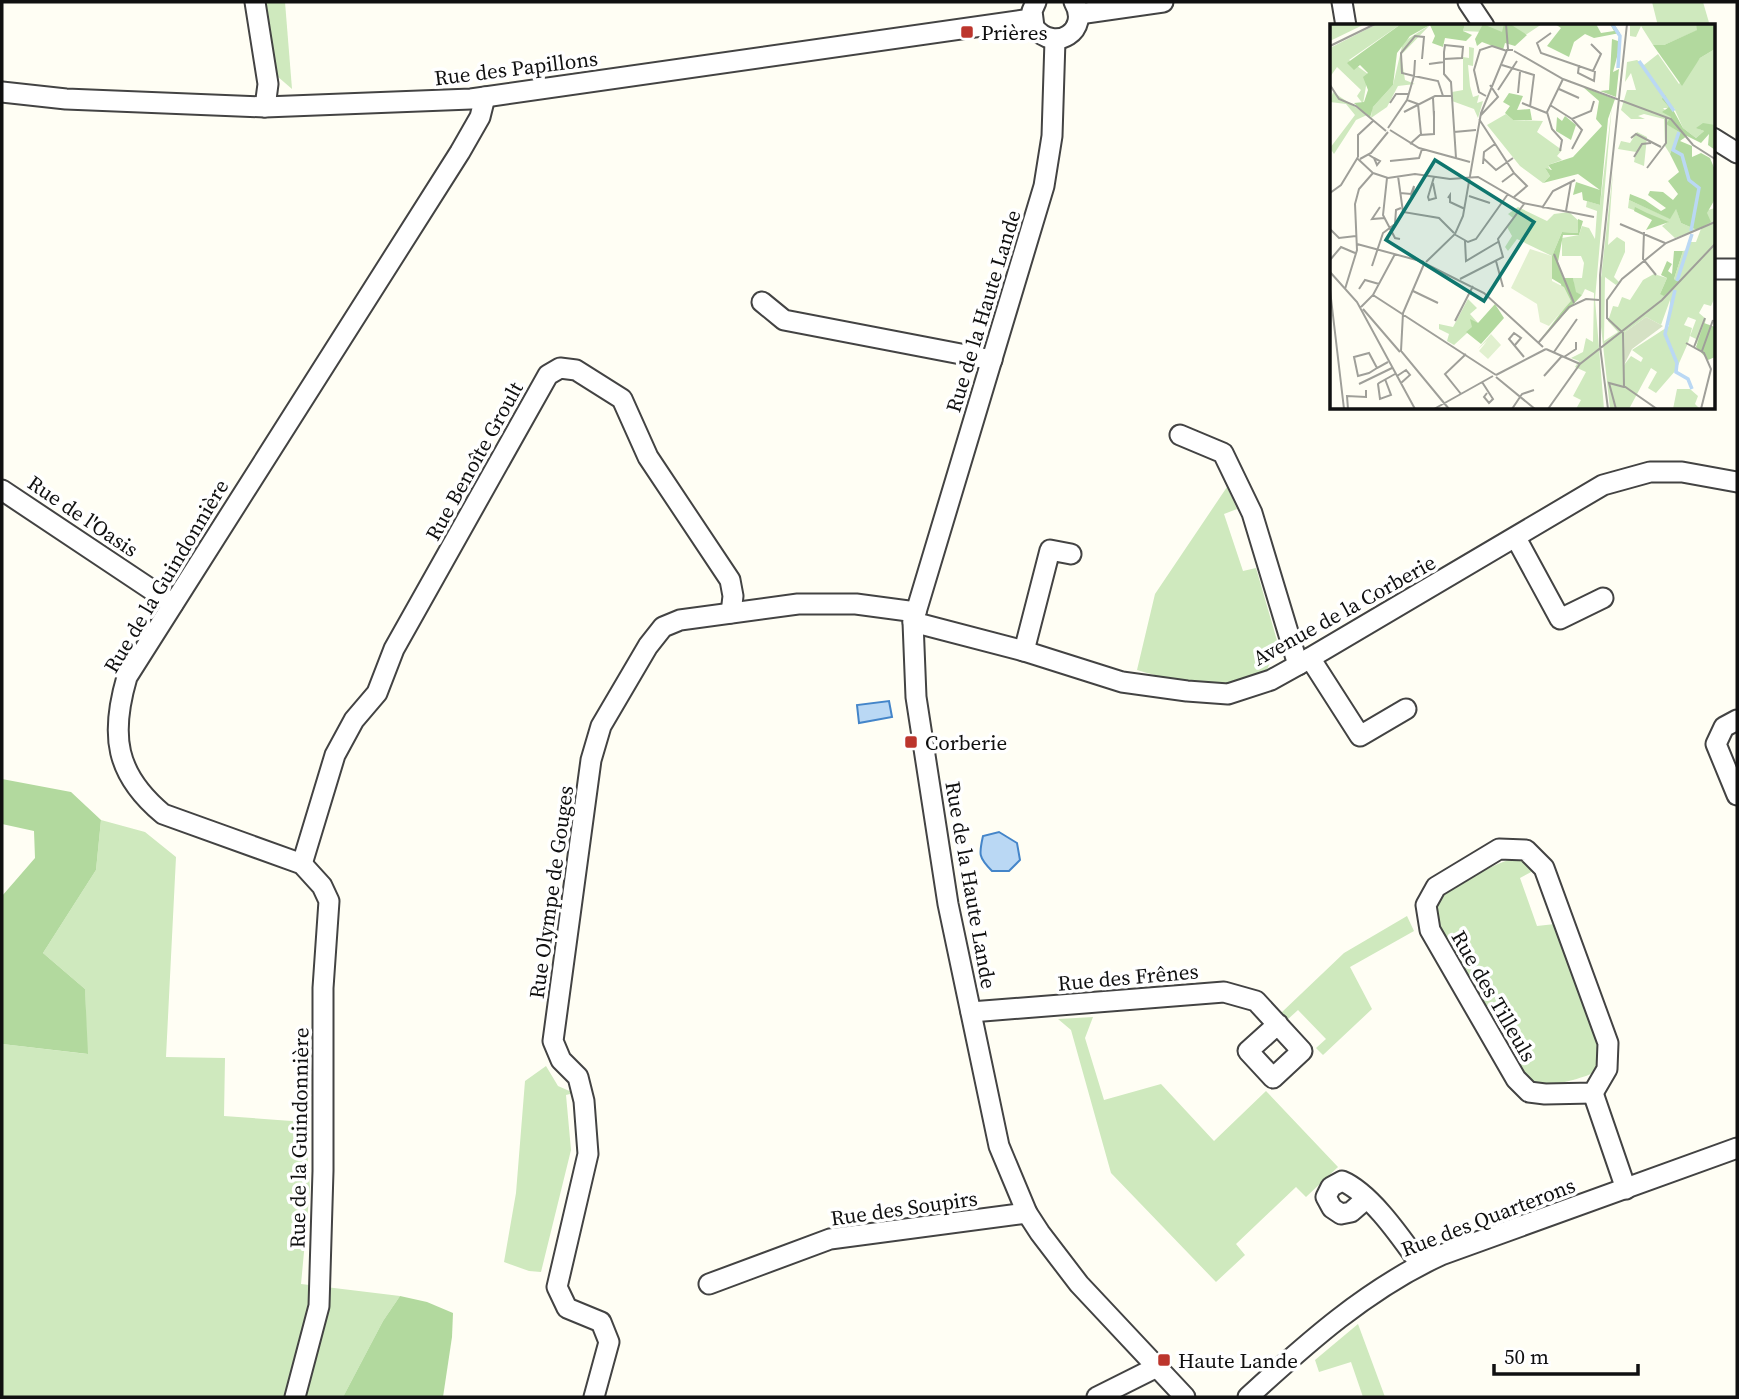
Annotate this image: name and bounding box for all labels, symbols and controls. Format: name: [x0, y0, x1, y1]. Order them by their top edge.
place label: Prières: [981, 18, 1048, 47]
marker: Prières: [959, 24, 975, 40]
inset map: [1330, 24, 1714, 410]
street label: Rue des Papillons: [432, 44, 600, 92]
street label: Rue de la Haute Lande: [938, 206, 1028, 416]
street label: Rue Benoîte Groult: [418, 376, 530, 546]
street label: Rue de l'Oasis: [22, 468, 144, 564]
street label: Rue de la Guindonnière: [97, 474, 235, 678]
street label: Avenue de la Corberie: [1247, 548, 1441, 672]
place label: Corberie: [925, 728, 1007, 757]
marker: Corberie: [903, 734, 919, 750]
street label: Rue de la Haute Lande: [938, 779, 1004, 991]
street label: Rue Olympe de Gouges: [522, 784, 580, 1000]
street label: Rue des Tilleuls: [1445, 925, 1543, 1067]
street label: Rue des Frênes: [1056, 956, 1200, 998]
street label: Rue de la Guindonnière: [283, 1027, 315, 1249]
street label: Rue des Quarterons: [1397, 1170, 1579, 1264]
street label: Rue des Soupirs: [829, 1183, 979, 1233]
scale bar: [1494, 1332, 1638, 1376]
text: 50 m: [1504, 1342, 1549, 1371]
place label: Haute Lande: [1178, 1346, 1298, 1375]
marker: Haute Lande: [1156, 1352, 1172, 1368]

